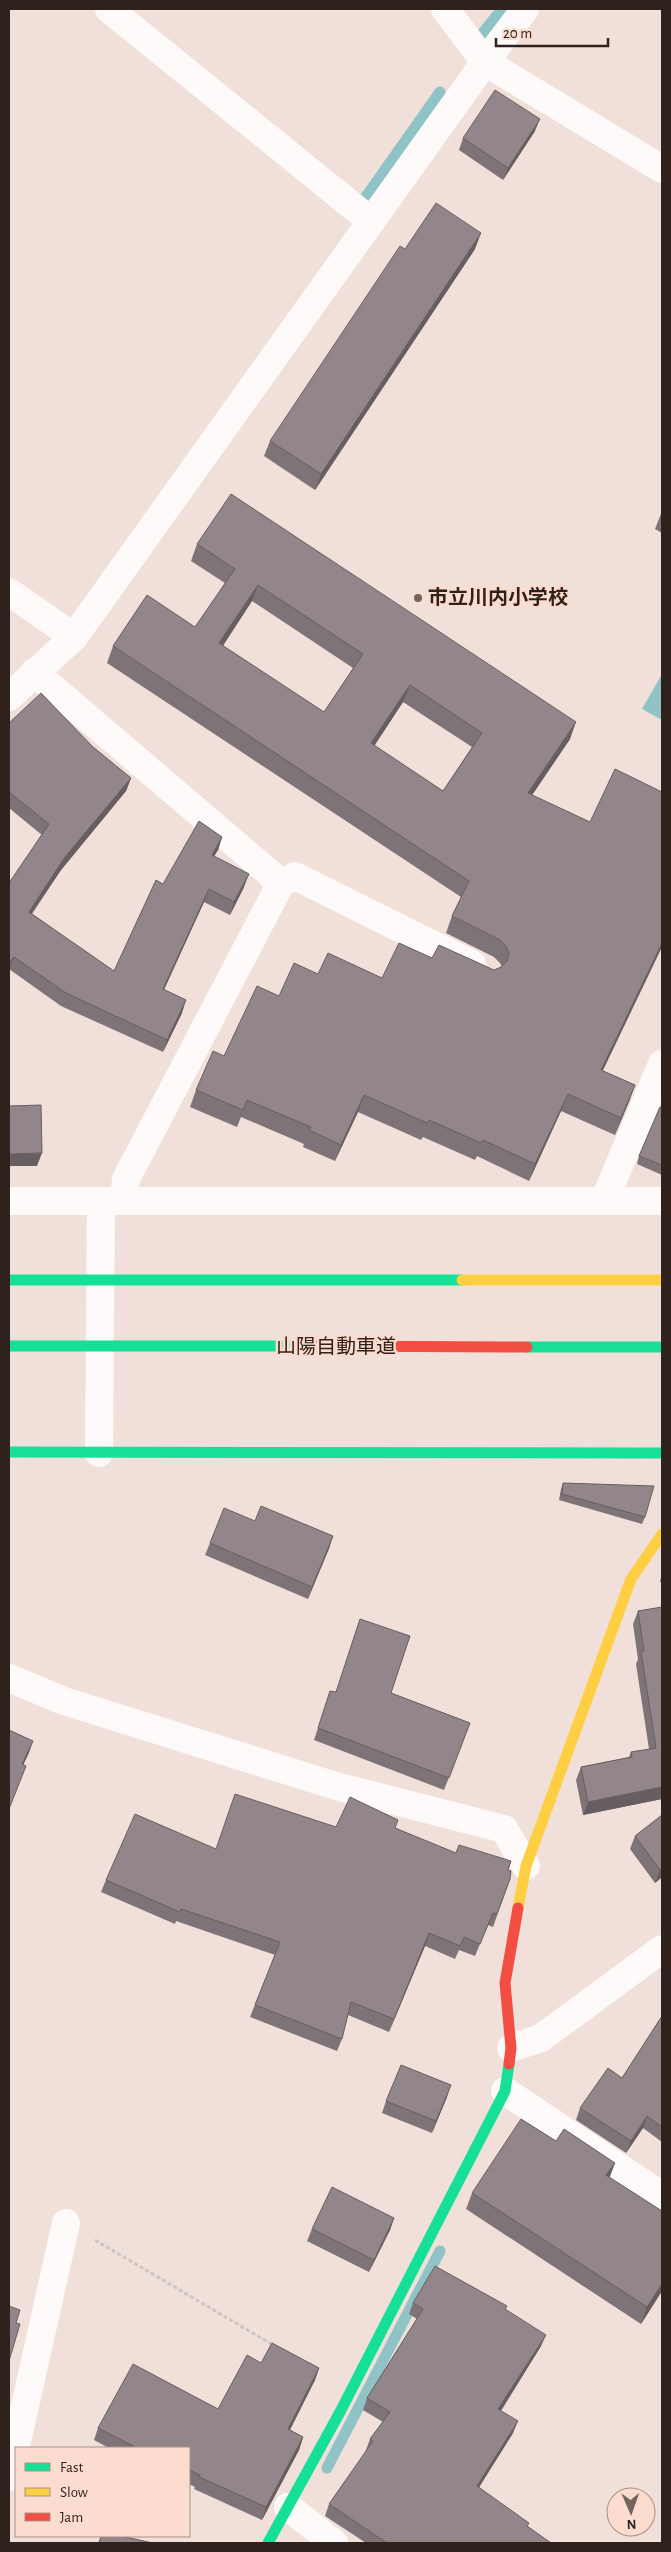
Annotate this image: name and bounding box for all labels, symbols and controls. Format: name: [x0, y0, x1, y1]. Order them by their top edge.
scale bar: [496, 15, 608, 47]
text: 20 m: [503, 26, 532, 41]
place label: 市立川内小学校: [428, 586, 568, 608]
marker: 市立川内小学校: [412, 592, 424, 604]
street label: 山陽自動車道: [276, 1336, 396, 1357]
legend: [15, 2447, 190, 2537]
text: Fast: [60, 2460, 84, 2475]
text: Slow: [60, 2485, 88, 2500]
north arrow: [606, 2487, 656, 2537]
text: Jam: [60, 2510, 83, 2525]
text: N: [626, 2517, 637, 2531]

